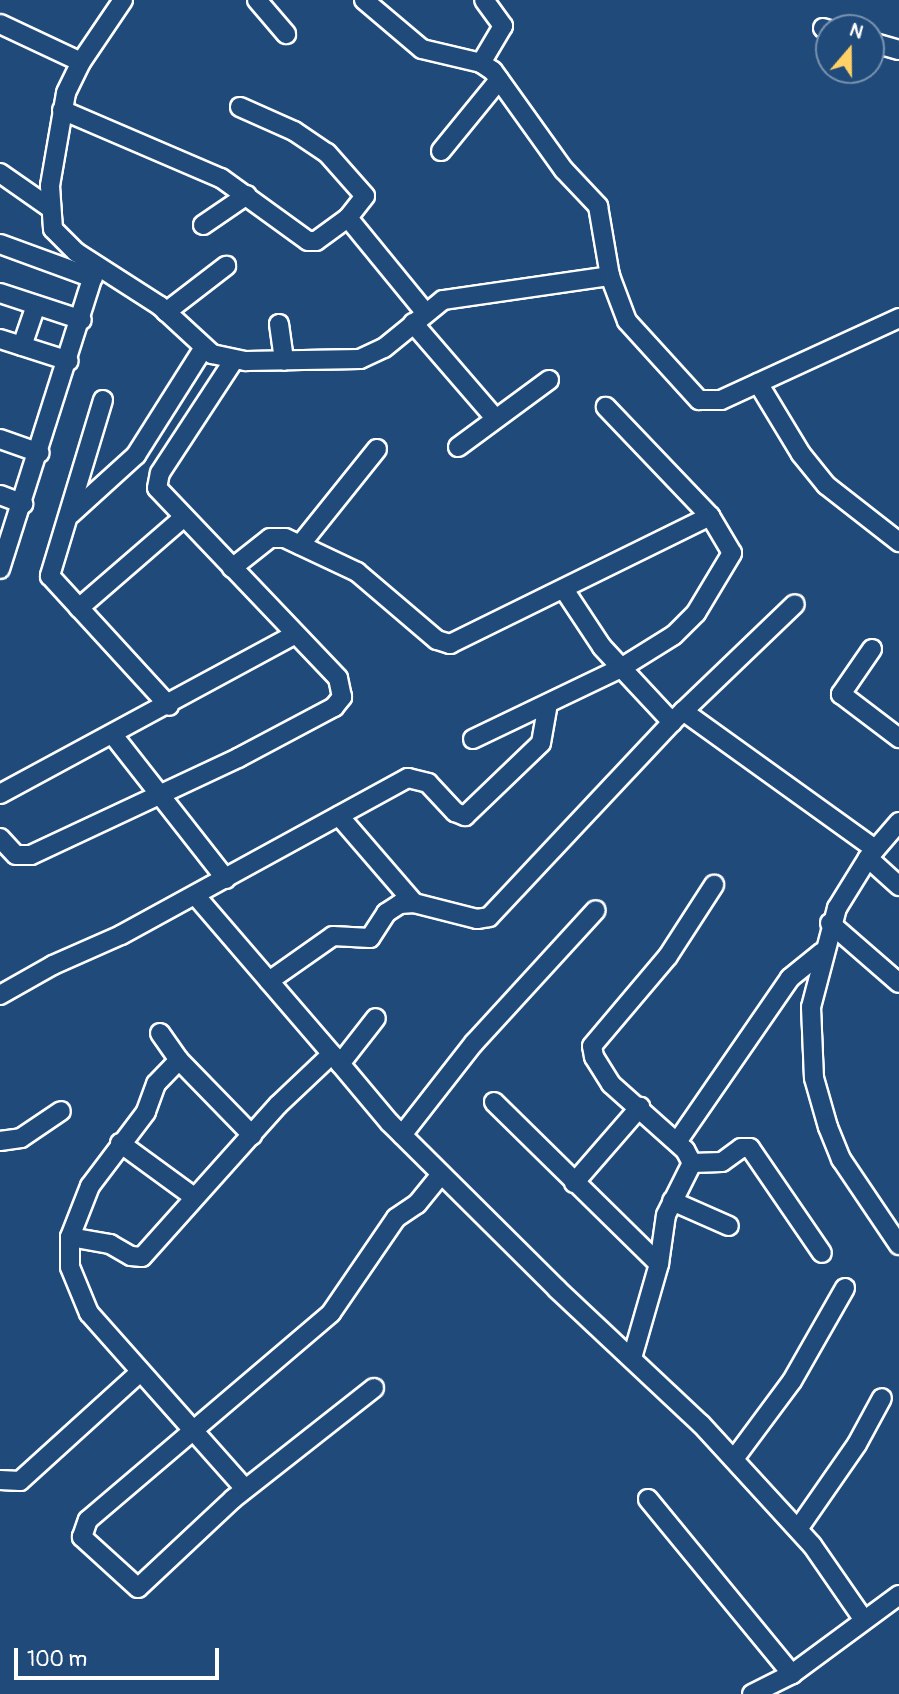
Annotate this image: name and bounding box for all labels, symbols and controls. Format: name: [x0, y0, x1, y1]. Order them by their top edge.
north arrow: [815, 14, 885, 84]
text: N: [846, 18, 867, 45]
scale bar: [18, 1634, 222, 1678]
text: 100 m: [27, 1646, 87, 1673]

